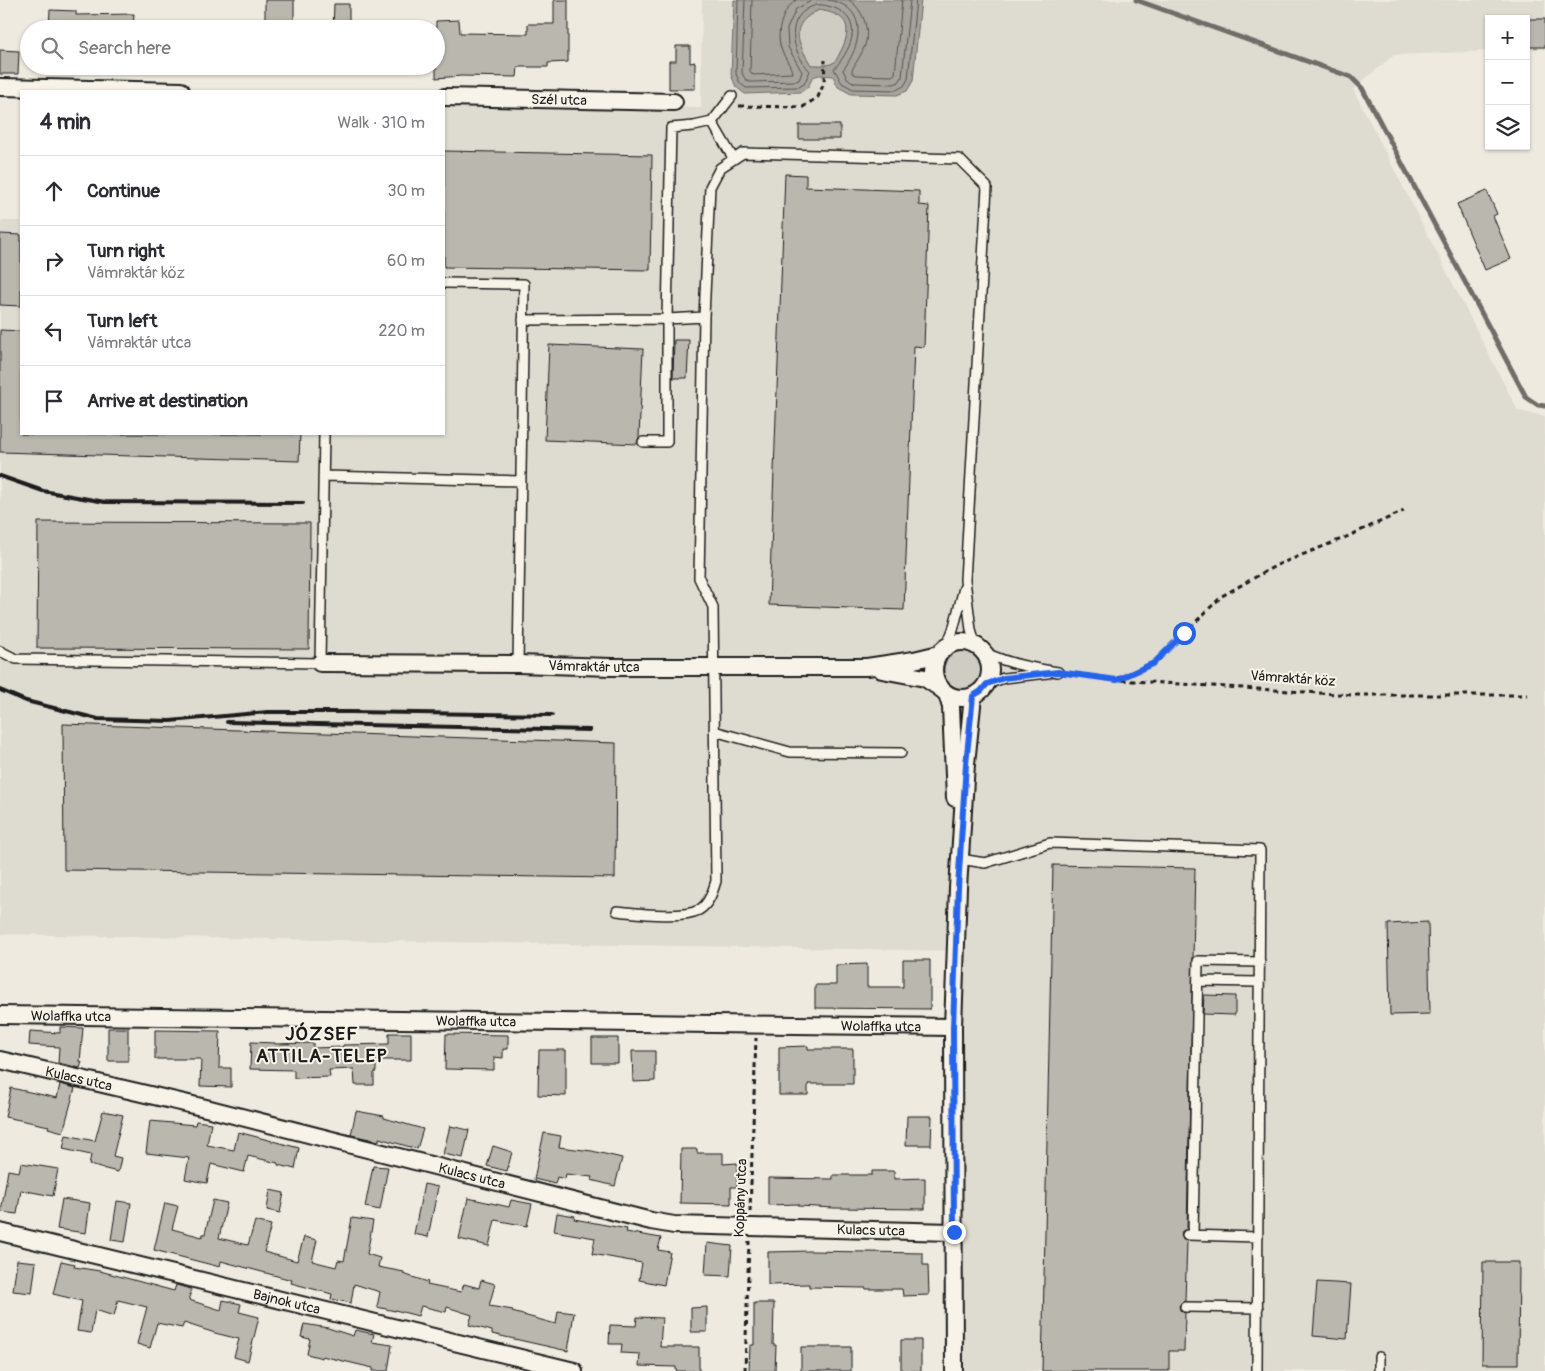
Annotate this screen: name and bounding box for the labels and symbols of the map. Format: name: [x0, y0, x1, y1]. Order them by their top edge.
street label: Szél utca: [531, 91, 587, 109]
route start: [1173, 622, 1196, 645]
street label: Vámraktár utca: [548, 657, 640, 676]
street label: Vámraktár köz: [1250, 667, 1336, 690]
street label: Wolaffka utca: [31, 1007, 111, 1025]
street label: Wolaffka utca: [436, 1012, 516, 1030]
street label: Wolaffka utca: [841, 1018, 921, 1036]
district label: JÓZSEF ATTILA-TELEP: [256, 1022, 388, 1068]
street label: Kulacs utca: [44, 1063, 114, 1095]
street label: Koppány utca: [731, 1158, 750, 1238]
street label: Kulacs utca: [437, 1159, 507, 1193]
street label: Kulacs utca: [837, 1221, 905, 1240]
route end: [943, 1221, 966, 1244]
street label: Bajnok utca: [251, 1286, 322, 1318]

